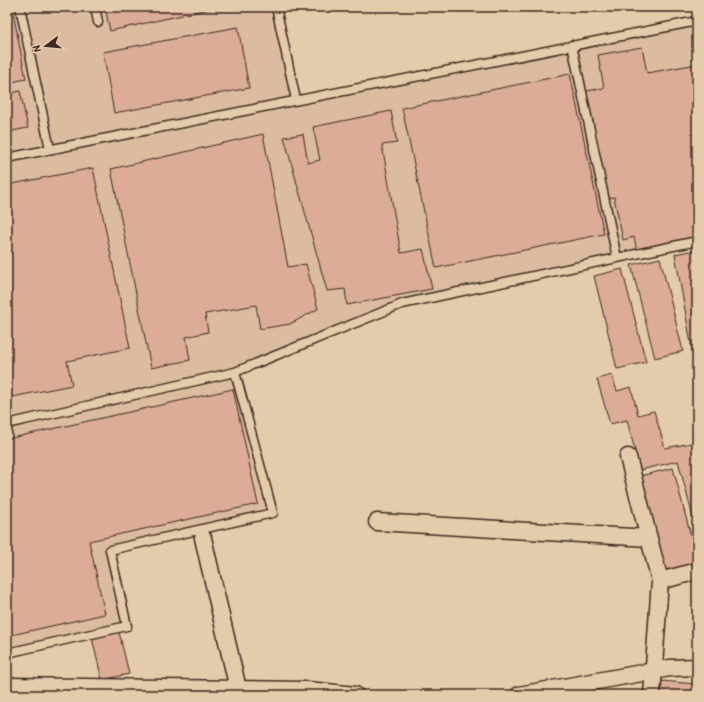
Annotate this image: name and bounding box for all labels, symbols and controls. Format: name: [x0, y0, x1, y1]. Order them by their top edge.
north arrow: [26, 26, 66, 66]
text: N: [29, 44, 44, 54]

